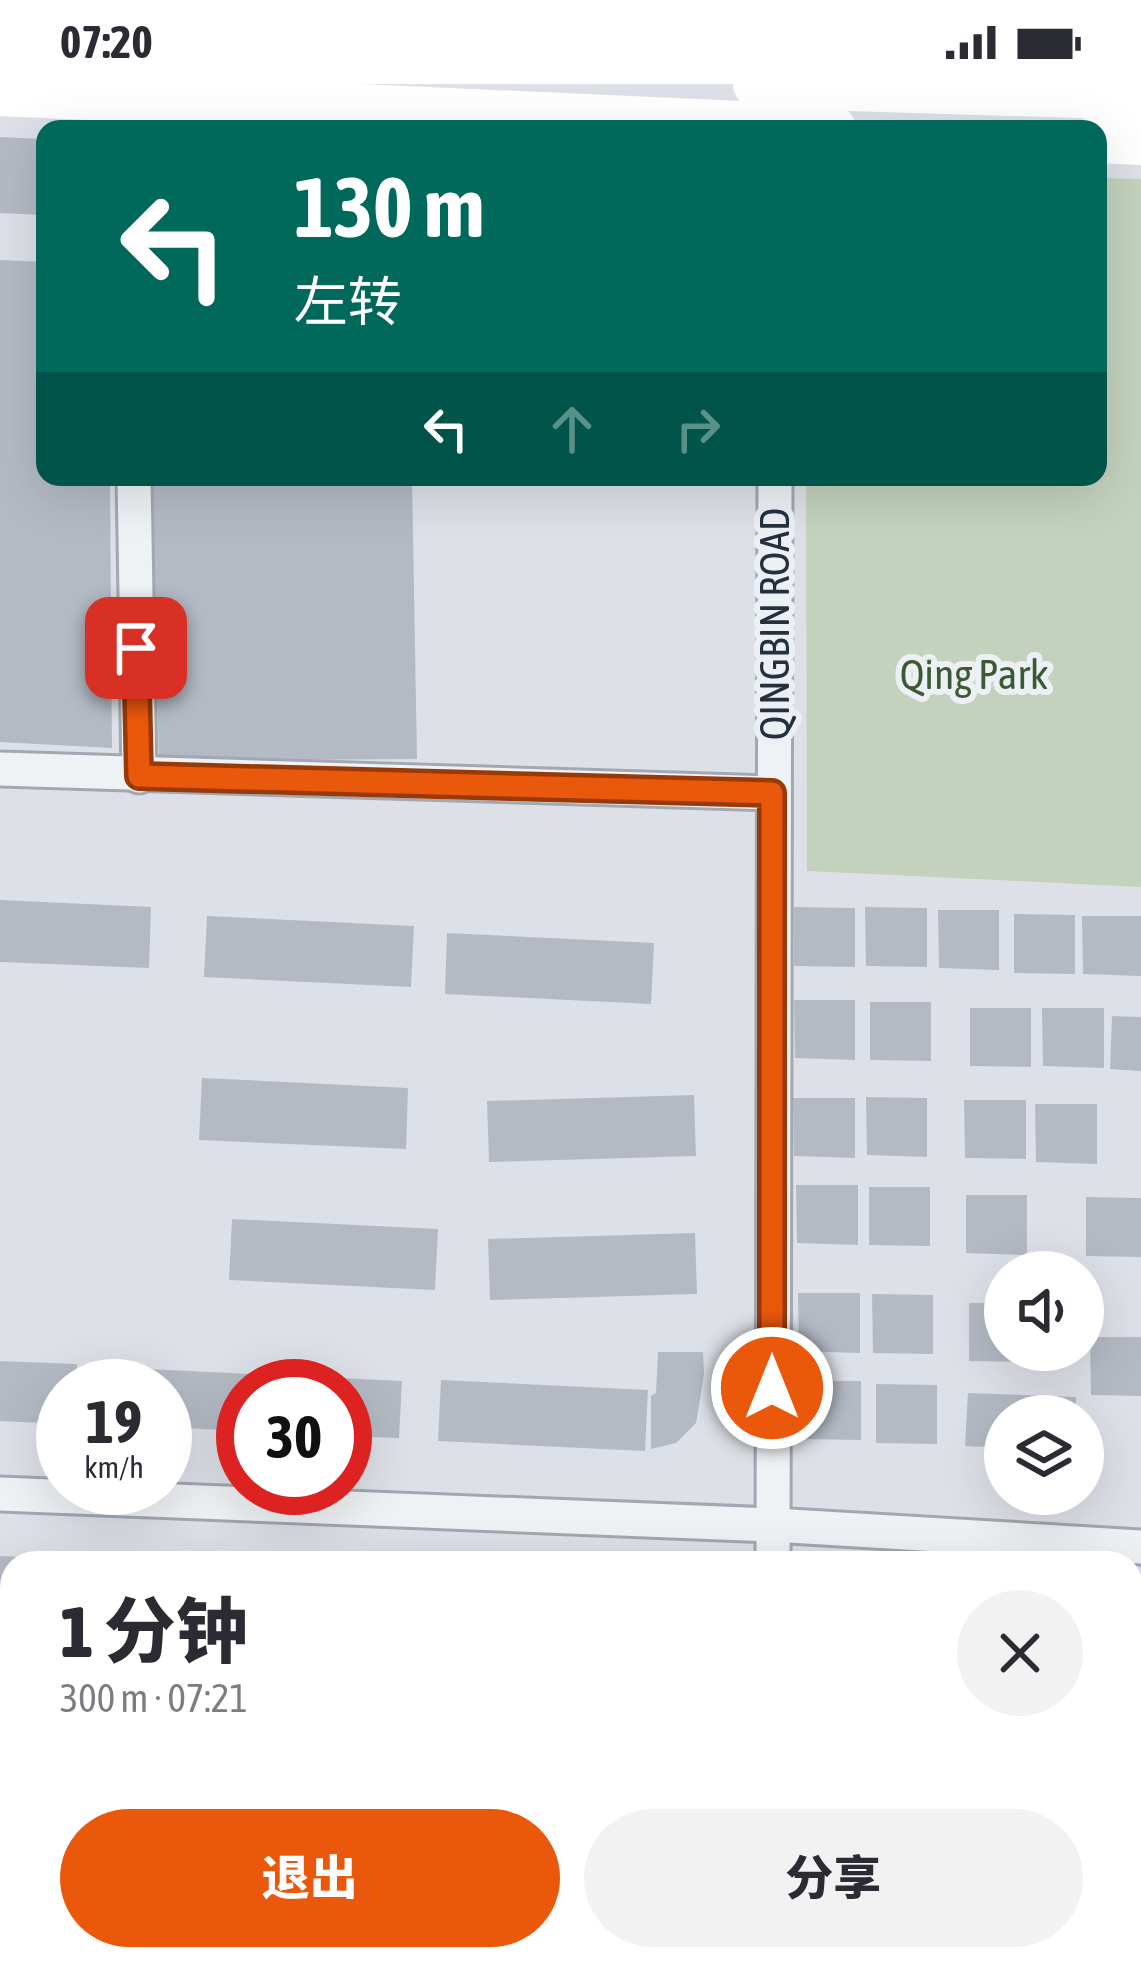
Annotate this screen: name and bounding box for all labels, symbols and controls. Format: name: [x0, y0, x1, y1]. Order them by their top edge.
text: 07:20: [60, 16, 153, 68]
text: 130 m: [294, 159, 484, 255]
icon: left: [96, 168, 252, 324]
text: 左转: [294, 271, 402, 332]
icon: left: [413, 396, 479, 462]
icon: ahead: [539, 396, 605, 462]
icon: right: [665, 396, 731, 462]
street label: QINGBIN ROAD: [750, 508, 798, 740]
pin: [85, 597, 187, 699]
icon: arrive: [103, 615, 169, 681]
park label: Qing Park: [900, 650, 1048, 698]
map controls: [984, 1251, 1104, 1515]
button: sound: [984, 1251, 1104, 1371]
position arrow: [709, 1325, 835, 1451]
speed limit sign: 30: [216, 1359, 372, 1515]
text: 19: [86, 1387, 142, 1456]
button: layers: [984, 1395, 1104, 1515]
text: km/h: [84, 1450, 144, 1484]
text: 1 分钟: [60, 1590, 248, 1672]
button: close: [957, 1590, 1083, 1716]
text: 300 m · 07:21: [60, 1676, 248, 1720]
button: 退出: [60, 1809, 560, 1947]
button: 分享: [584, 1809, 1083, 1947]

